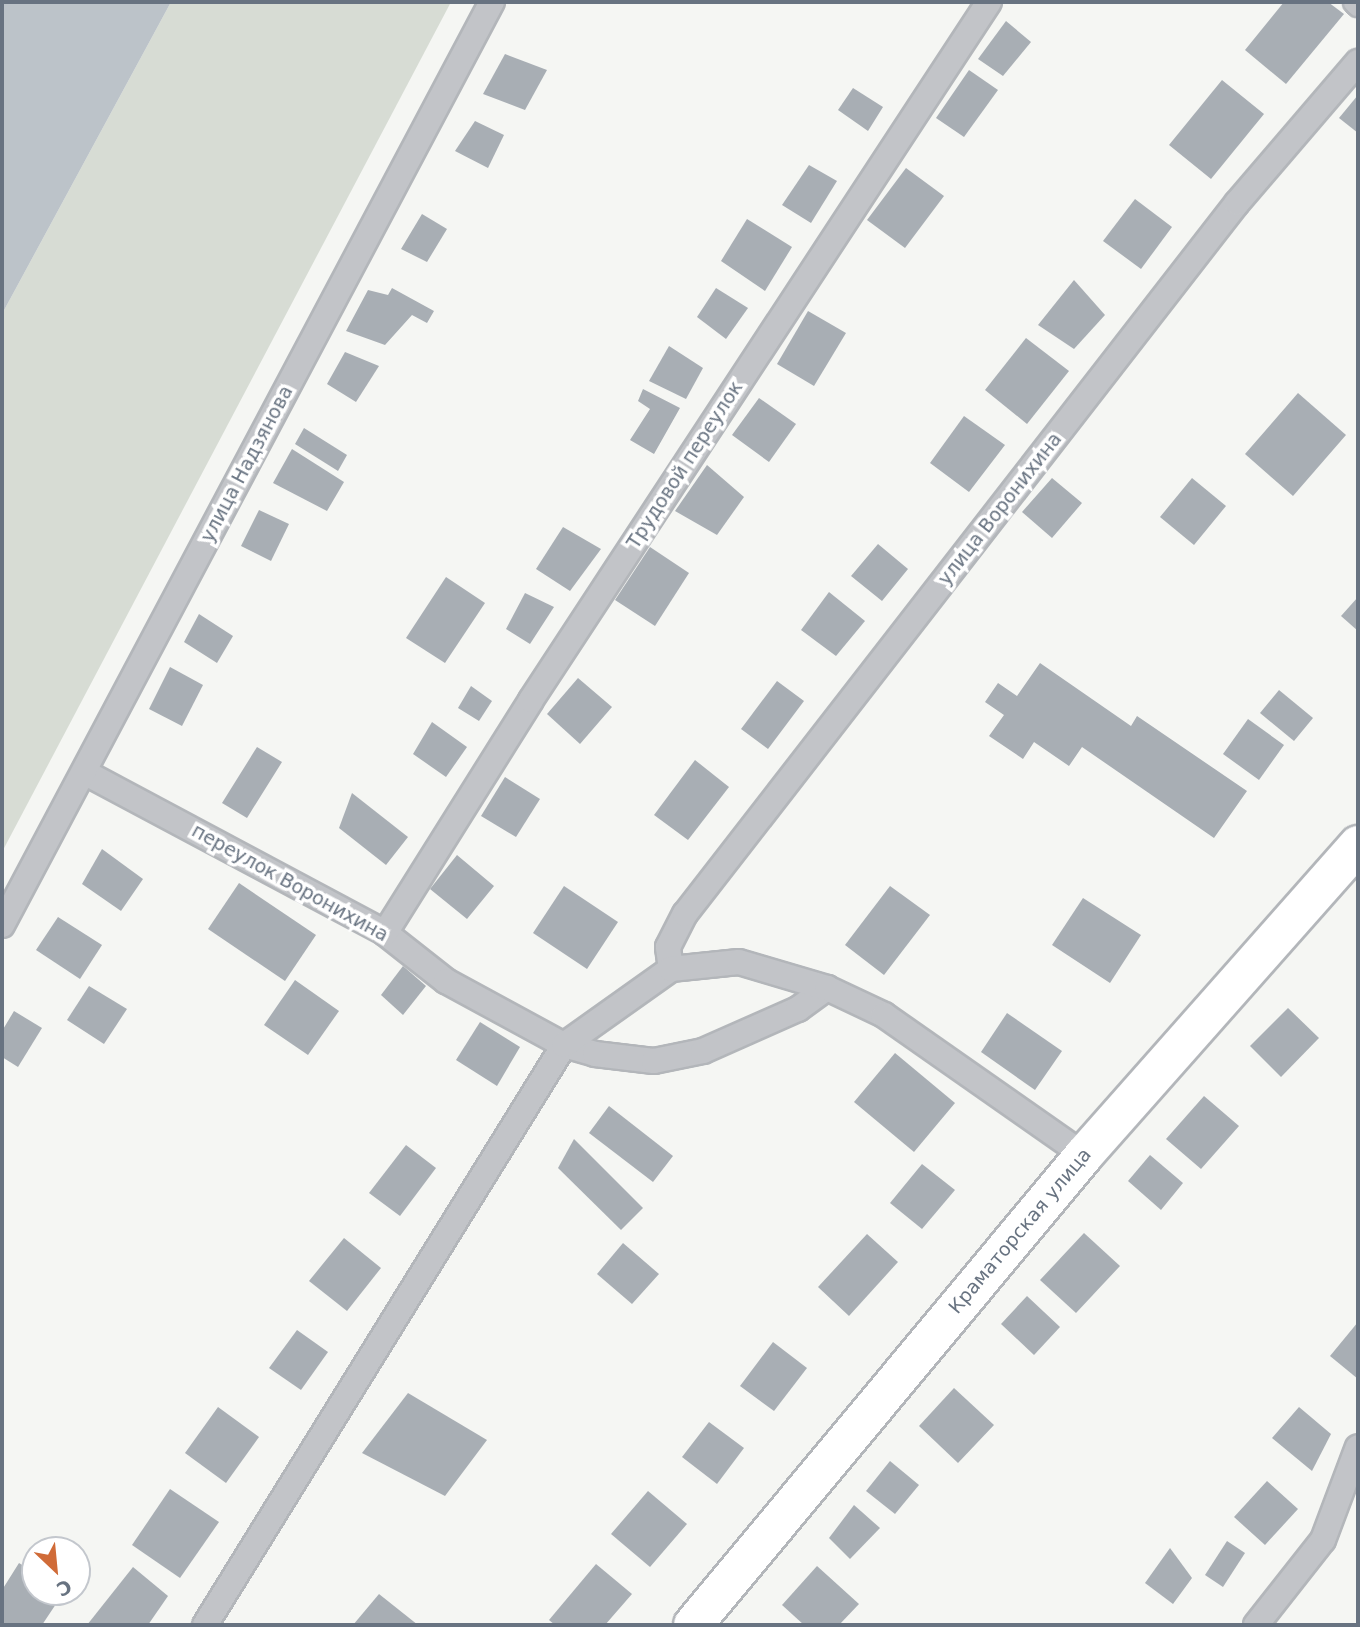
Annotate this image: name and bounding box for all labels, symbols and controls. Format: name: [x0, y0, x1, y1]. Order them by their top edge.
street label: Трудовой переулок: [622, 377, 748, 553]
street label: улица Надзянова: [196, 382, 298, 546]
street label: улица Воронихина: [933, 428, 1067, 590]
street label: переулок Воронихина: [188, 819, 392, 947]
street label: Краматорская улица: [944, 1144, 1096, 1318]
north arrow: [21, 1536, 91, 1606]
text: С: [53, 1575, 75, 1601]

